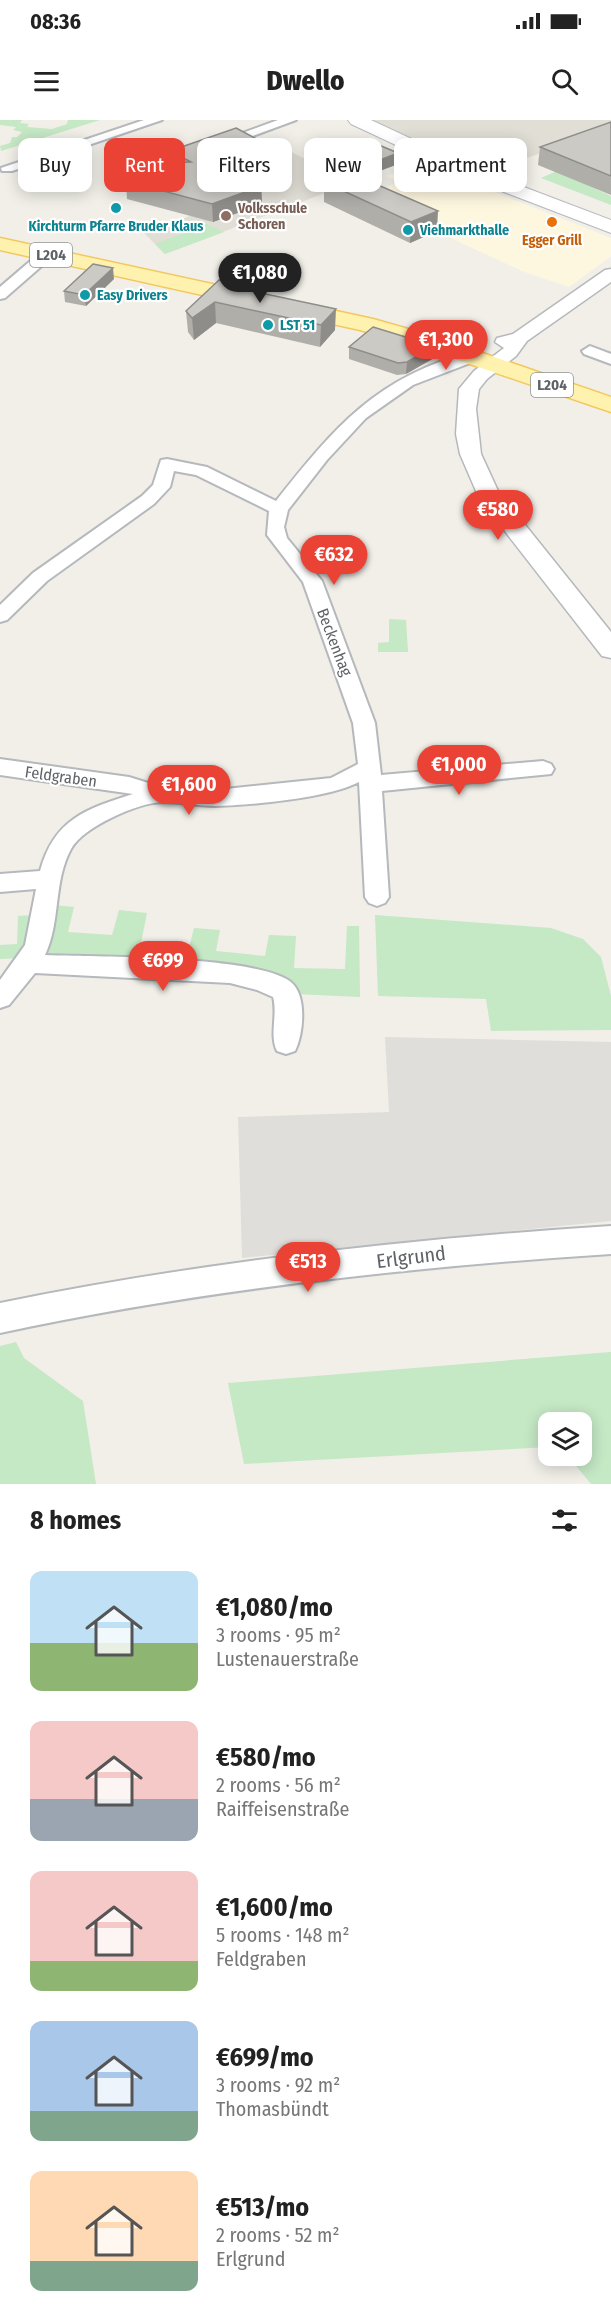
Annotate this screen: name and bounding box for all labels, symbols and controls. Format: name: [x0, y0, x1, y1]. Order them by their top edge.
text: 08:36: [30, 8, 81, 35]
icon: menu: [30, 65, 63, 98]
text: Dwello: [266, 65, 345, 97]
icon: search: [548, 65, 581, 98]
chip: Buy: [18, 138, 92, 192]
chip: Rent: [104, 138, 185, 192]
chip: Filters: [197, 138, 292, 192]
chip: New: [304, 138, 382, 192]
chip: Apartment: [394, 138, 527, 192]
place label: Volksschule Schoren: [237, 200, 307, 233]
marker: Kirchturm Pfarre Bruder Klaus: [109, 201, 123, 215]
marker: Volksschule Schoren: [219, 209, 233, 223]
marker: Egger Grill: [545, 215, 559, 229]
place label: Kirchturm Pfarre Bruder Klaus: [29, 218, 203, 235]
place label: Viehmarkthalle: [419, 222, 509, 239]
marker: Viehmarkthalle: [401, 223, 415, 237]
place label: Egger Grill: [522, 232, 582, 249]
road number: L204: [30, 243, 72, 267]
pin: €1,080: [211, 253, 309, 304]
text: €1,080: [232, 260, 288, 284]
place label: Easy Drivers: [97, 287, 168, 304]
marker: Easy Drivers: [78, 288, 92, 302]
place label: LST 51: [280, 317, 315, 334]
marker: LST 51: [261, 318, 275, 332]
pin: €1,300: [397, 320, 495, 371]
text: €1,300: [419, 327, 473, 351]
road number: L204: [531, 373, 573, 397]
pin: €580: [462, 490, 534, 541]
text: €580: [477, 497, 519, 521]
pin: €632: [298, 535, 370, 586]
text: €632: [314, 542, 354, 566]
street label: Beckenhag: [313, 606, 356, 679]
pin: €1,000: [410, 745, 508, 796]
text: €1,000: [431, 752, 487, 776]
street label: Feldgraben: [24, 762, 98, 791]
pin: €1,600: [140, 765, 238, 816]
text: €1,600: [161, 772, 217, 796]
pin: €699: [127, 941, 199, 992]
text: €699: [142, 948, 184, 972]
street label: Erlgrund: [375, 1241, 447, 1273]
pin: €513: [272, 1242, 344, 1293]
text: €513: [289, 1249, 327, 1273]
map controls: [538, 1412, 592, 1466]
button: layers: [538, 1412, 592, 1466]
icon: filters: [548, 1504, 581, 1537]
text: 8 homes: [30, 1505, 121, 1536]
text: €1,080/mo: [216, 1592, 333, 1623]
icon: home: [78, 1595, 150, 1667]
text: 3 rooms · 95 m²: [216, 1623, 341, 1647]
text: Lustenauerstraße: [216, 1647, 359, 1671]
text: €580/mo: [216, 1742, 316, 1773]
icon: home: [78, 1745, 150, 1817]
text: 2 rooms · 56 m²: [216, 1773, 341, 1797]
text: Raiffeisenstraße: [216, 1797, 349, 1821]
text: €1,600/mo: [216, 1892, 333, 1923]
icon: home: [78, 1895, 150, 1967]
text: 5 rooms · 148 m²: [216, 1923, 350, 1947]
text: Feldgraben: [216, 1947, 306, 1971]
text: €699/mo: [216, 2042, 314, 2073]
icon: home: [78, 2045, 150, 2117]
text: 3 rooms · 92 m²: [216, 2073, 340, 2097]
text: Thomasbündt: [216, 2097, 329, 2121]
text: €513/mo: [216, 2192, 309, 2223]
icon: home: [78, 2195, 150, 2267]
text: 2 rooms · 52 m²: [216, 2223, 340, 2247]
text: Erlgrund: [216, 2247, 286, 2271]

